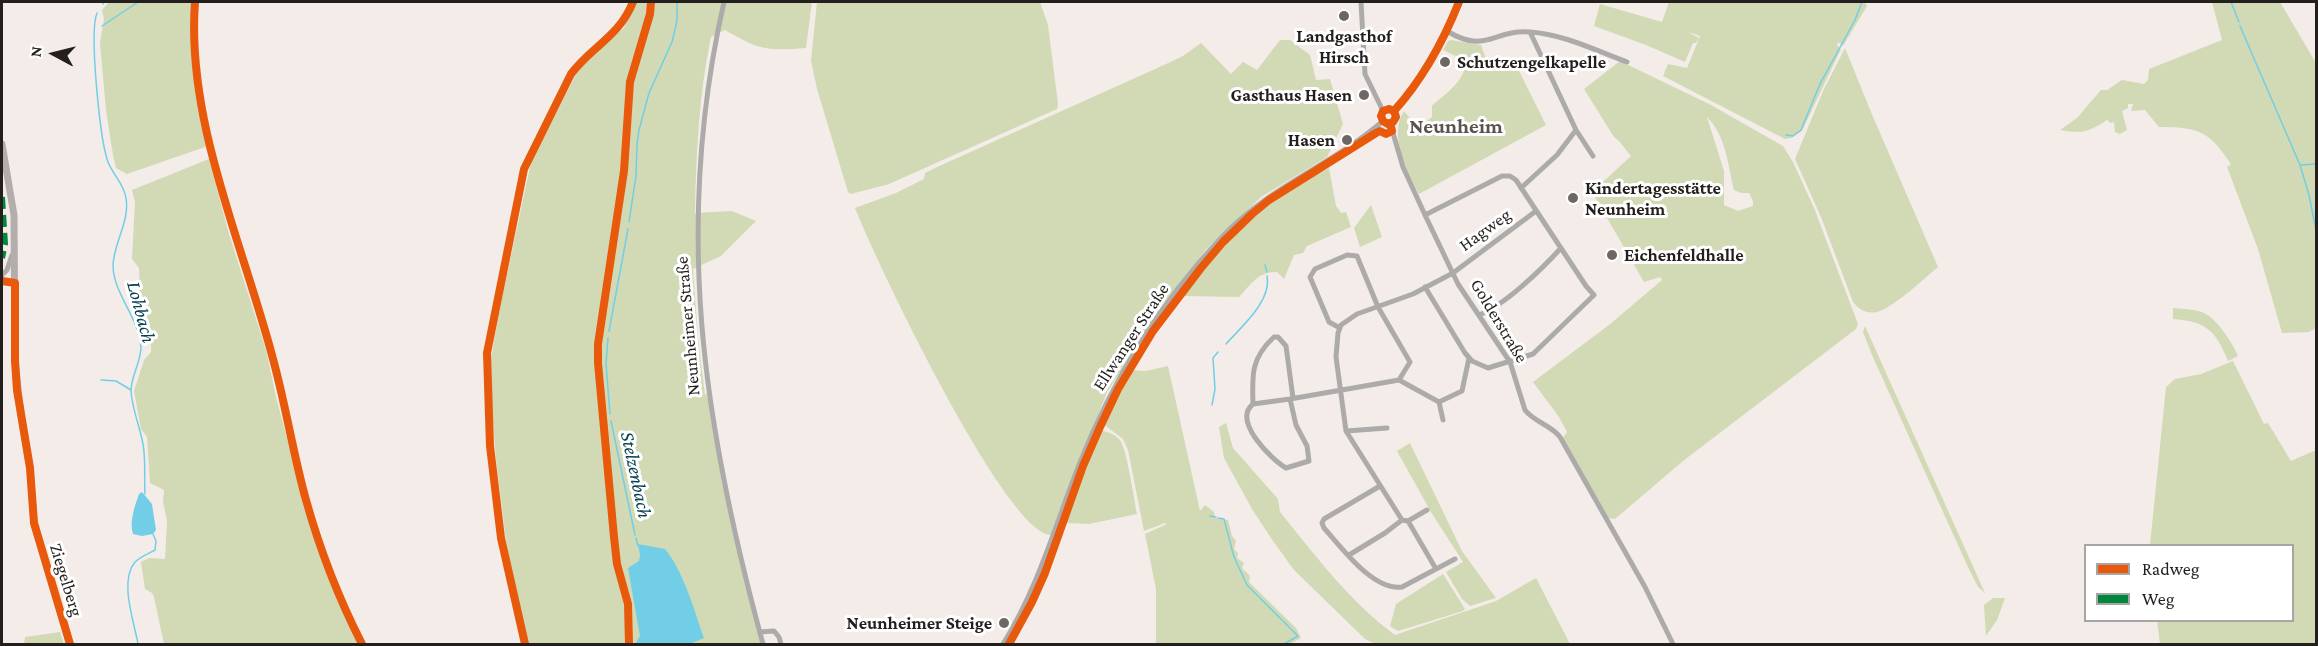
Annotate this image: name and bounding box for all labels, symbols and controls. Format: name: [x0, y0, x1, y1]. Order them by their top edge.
marker: Landgasthof Hirsch: [1337, 9, 1351, 23]
north arrow: [24, 24, 84, 84]
place label: Landgasthof Hirsch: [1296, 25, 1392, 68]
text: N: [27, 45, 45, 58]
place label: Schutzengelkapelle: [1457, 51, 1606, 73]
marker: Schutzengelkapelle: [1438, 55, 1452, 69]
place label: Gasthaus Hasen: [1231, 84, 1352, 106]
marker: Gasthaus Hasen: [1357, 88, 1371, 102]
district label: Neunheim: [1409, 114, 1503, 140]
place label: Hasen: [1288, 129, 1335, 151]
marker: Hasen: [1340, 133, 1354, 147]
place label: Kindertagesstätte Neunheim: [1585, 177, 1721, 219]
marker: Kindertagesstätte Neunheim: [1566, 191, 1580, 205]
street label: Hagweg: [1455, 204, 1515, 256]
place label: Eichenfeldhalle: [1624, 244, 1744, 266]
marker: Eichenfeldhalle: [1605, 248, 1619, 262]
street label: Neunheimer Straße: [671, 255, 705, 397]
street label: Golderstraße: [1466, 275, 1532, 367]
water label: Lohbach: [121, 278, 161, 346]
street label: Ellwanger Straße: [1088, 279, 1174, 395]
water label: Stelzenbach: [615, 430, 657, 520]
street label: Ziegelberg: [45, 541, 87, 619]
legend: [2084, 544, 2294, 622]
text: Radweg: [2142, 559, 2199, 579]
text: Weg: [2142, 589, 2174, 609]
place label: Neunheimer Steige: [847, 612, 992, 634]
marker: Neunheimer Steige: [997, 616, 1011, 630]

